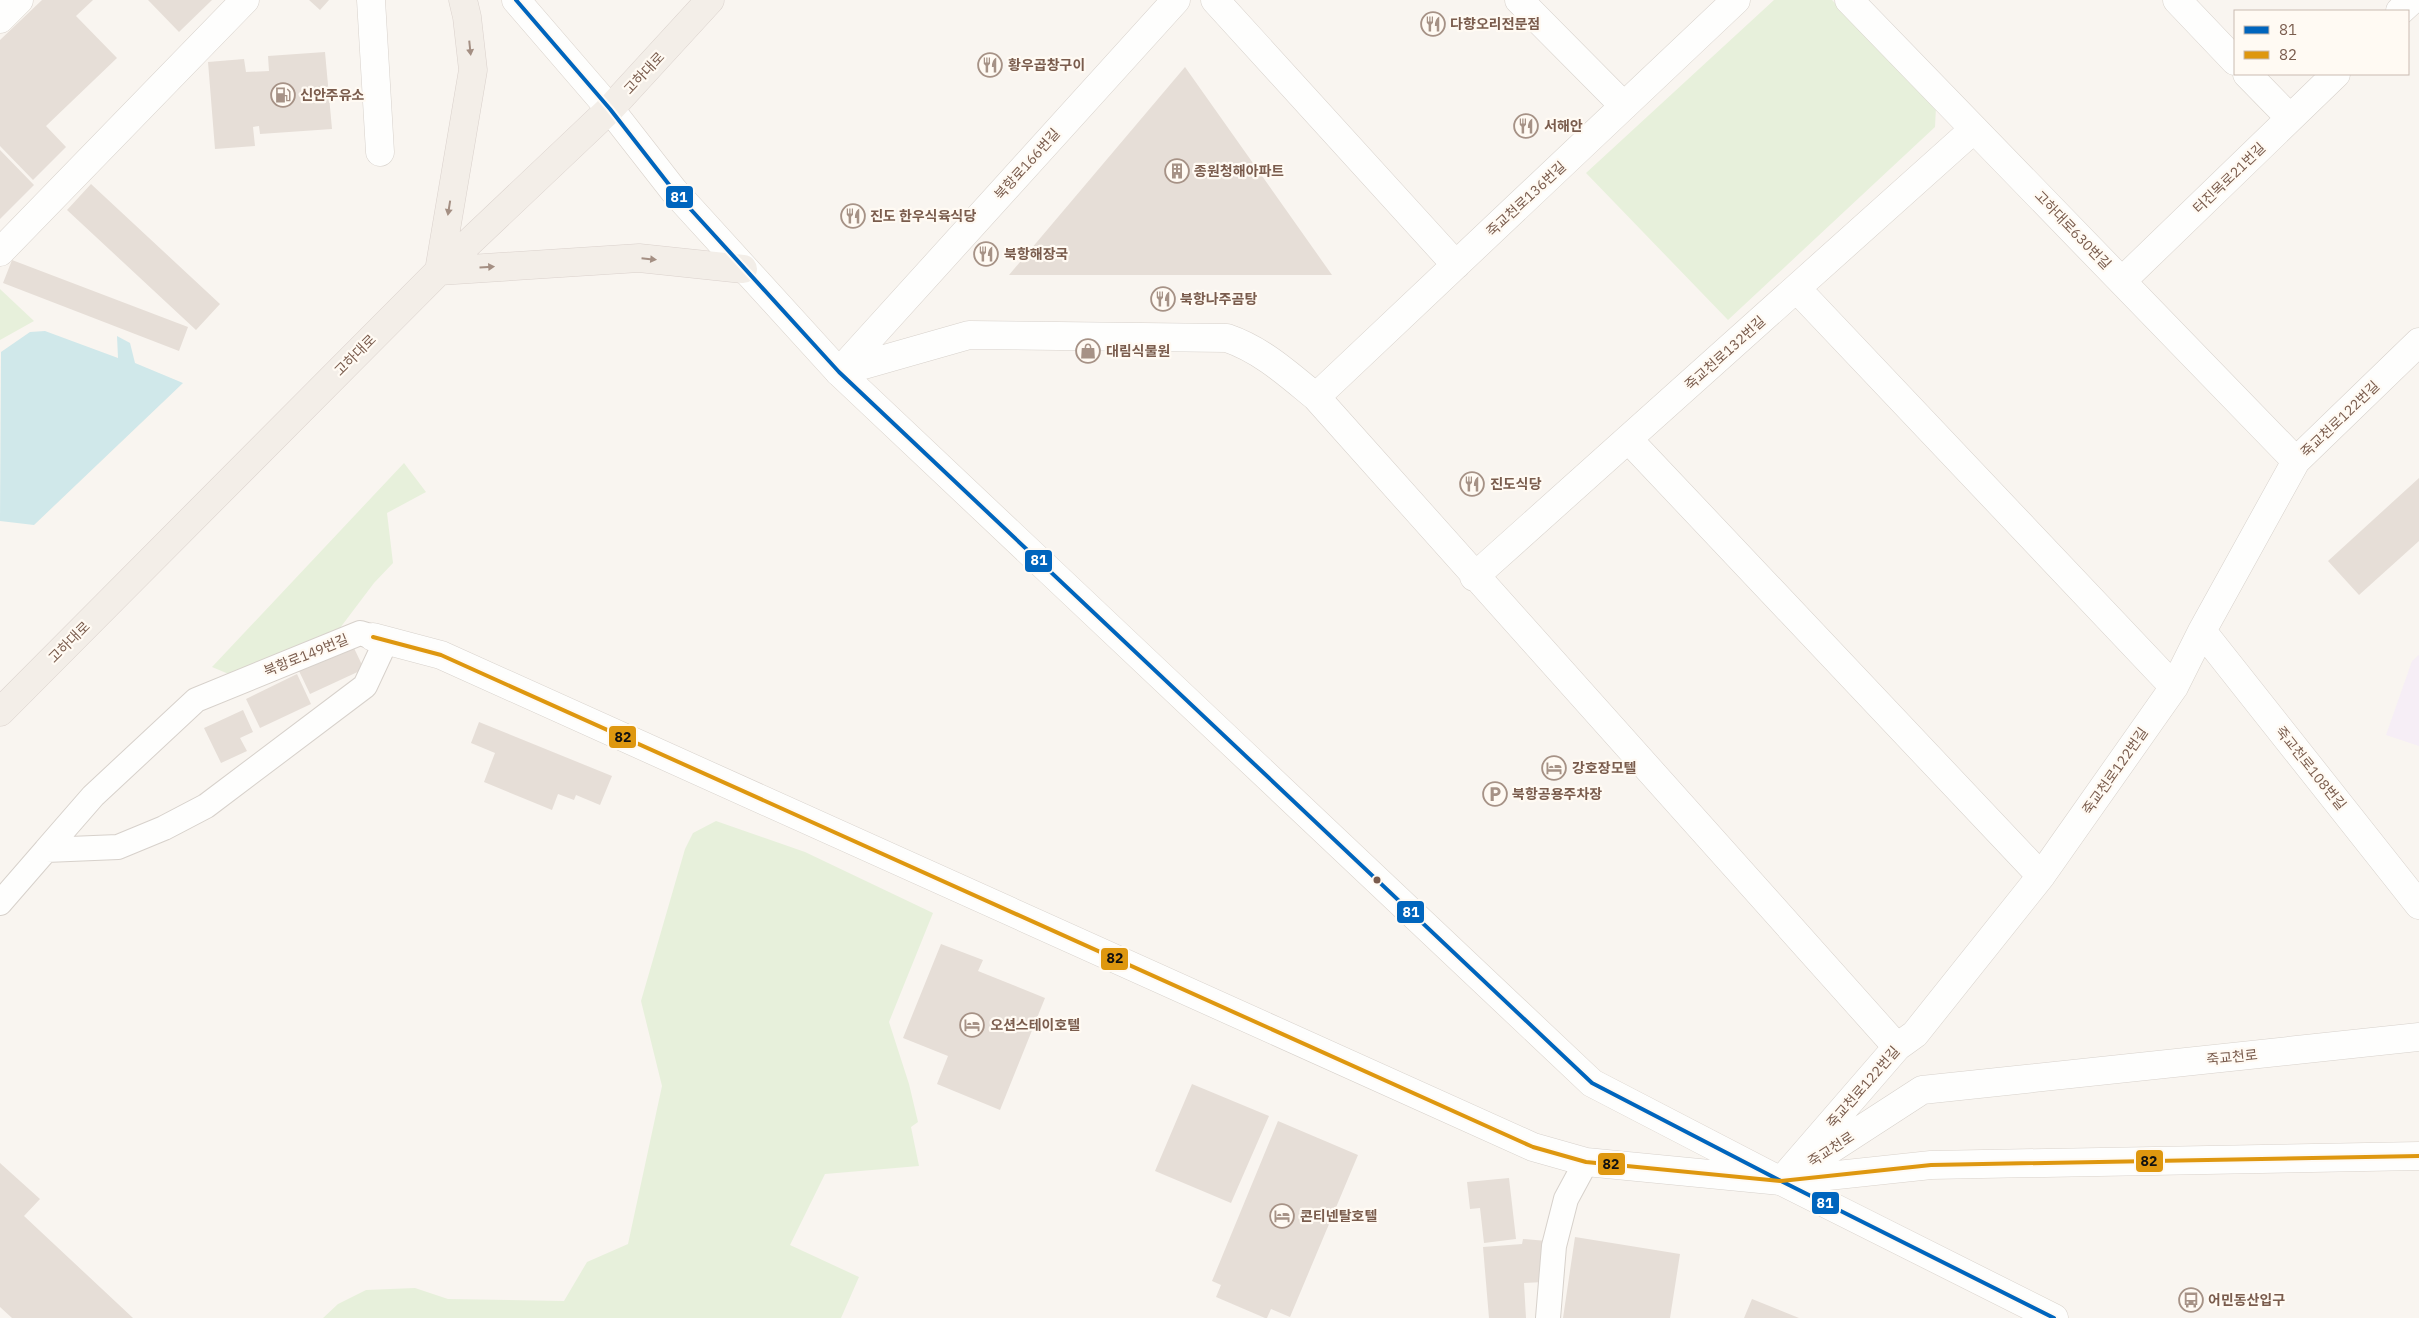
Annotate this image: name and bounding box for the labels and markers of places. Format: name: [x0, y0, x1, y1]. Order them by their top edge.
restaurant icon: 다향오리전문점: [1420, 11, 1446, 37]
place label: 다향오리전문점: [1450, 15, 1540, 33]
restaurant icon: 황우곱창구이: [977, 52, 1003, 78]
place label: 황우곱창구이: [1008, 56, 1085, 74]
fuel station icon: 신안주유소: [270, 82, 296, 108]
place label: 신안주유소: [300, 86, 365, 104]
restaurant icon: 서해안: [1513, 113, 1539, 139]
place label: 서해안: [1544, 117, 1583, 135]
building icon: 종원청해아파트: [1164, 158, 1190, 184]
place label: 종원청해아파트: [1194, 162, 1284, 180]
restaurant icon: 진도 한우식육식당: [840, 203, 866, 229]
place label: 진도 한우식육식당: [870, 207, 976, 225]
restaurant icon: 북항해장국: [973, 241, 999, 267]
place label: 북항해장국: [1004, 245, 1069, 263]
restaurant icon: 북항나주곰탕: [1150, 286, 1176, 312]
place label: 북항나주곰탕: [1180, 290, 1257, 308]
shop icon: 대림식물원: [1075, 338, 1101, 364]
place label: 대림식물원: [1106, 342, 1170, 360]
restaurant icon: 진도식당: [1459, 471, 1485, 497]
place label: 진도식당: [1490, 475, 1542, 493]
hotel icon: 강호장모텔: [1541, 755, 1567, 781]
place label: 강호장모텔: [1572, 759, 1637, 777]
parking icon: 북항공용주차장: [1482, 781, 1508, 807]
place label: 북항공용주차장: [1512, 785, 1602, 803]
unlabelled marker: [1372, 875, 1382, 885]
hotel icon: 오션스테이호텔: [959, 1012, 985, 1038]
place label: 오션스테이호텔: [990, 1016, 1080, 1034]
hotel icon: 콘티넨탈호텔: [1269, 1203, 1295, 1229]
place label: 콘티넨탈호텔: [1300, 1207, 1377, 1225]
bus stop icon: 어민동산입구: [2178, 1287, 2204, 1313]
place label: 어민동산입구: [2208, 1291, 2285, 1309]

